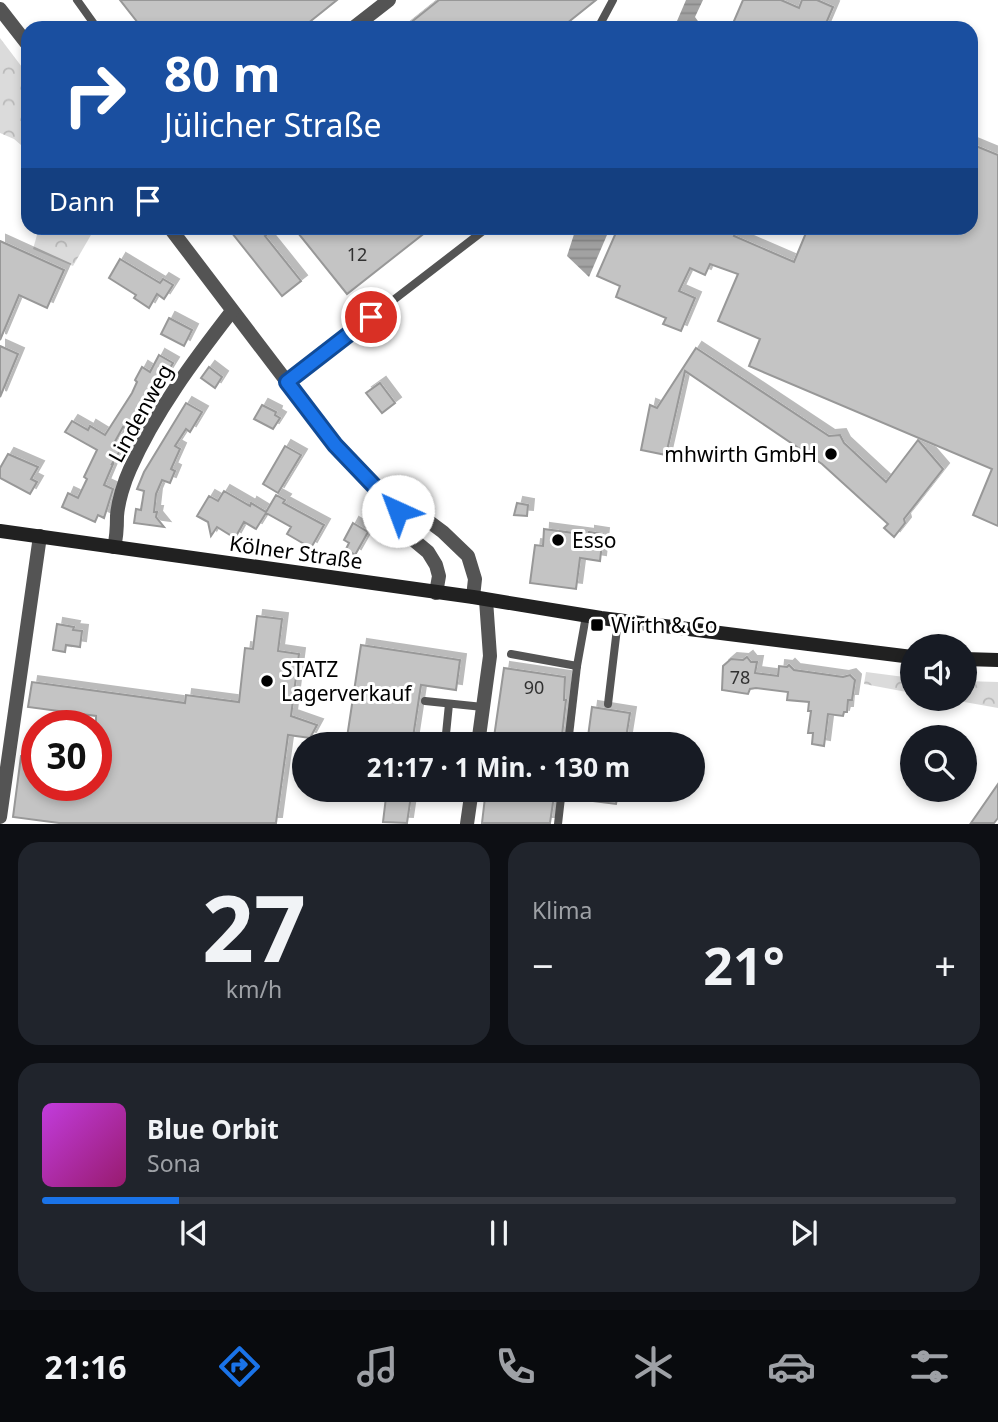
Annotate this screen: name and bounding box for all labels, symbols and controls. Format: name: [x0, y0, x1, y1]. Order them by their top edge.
text: 80 m: [164, 40, 281, 106]
icon: right: [49, 49, 140, 140]
text: Jülicher Straße: [164, 103, 382, 146]
icon: arrive: [129, 182, 167, 220]
text: Dann: [49, 183, 115, 219]
house number: 12: [347, 242, 367, 266]
pin: [341, 287, 401, 347]
icon: arrive: [352, 298, 390, 336]
street label: Lindenweg: [101, 359, 179, 467]
place label: mhwirth GmbH: [664, 440, 817, 468]
marker: mhwirth GmbH: [823, 446, 839, 462]
position arrow: [361, 474, 435, 548]
place label: Esso: [572, 526, 617, 554]
street label: Kölner Straße: [228, 529, 364, 575]
marker: Esso: [550, 532, 566, 548]
place label: Wirth & Co: [611, 611, 717, 639]
marker: Wirth & Co: [589, 617, 605, 633]
map controls: [900, 634, 977, 802]
button: sound: [900, 634, 977, 711]
place label: STATZ Lagerverkauf: [281, 655, 413, 707]
house number: 78: [730, 665, 750, 689]
marker: STATZ Lagerverkauf: [259, 673, 275, 689]
house number: 90: [524, 675, 544, 699]
speed limit sign: 30: [21, 710, 112, 801]
button: search: [900, 725, 977, 802]
text: 21:17 · 1 Min. · 130 m: [367, 749, 630, 785]
text: 27: [202, 865, 306, 989]
text: Klima: [532, 894, 593, 926]
text: 21°: [703, 929, 785, 1000]
text: −: [532, 939, 554, 991]
text: +: [934, 939, 956, 991]
text: km/h: [226, 973, 282, 1005]
text: Blue Orbit: [147, 1111, 279, 1147]
text: Sona: [147, 1147, 201, 1179]
icon: previous: [175, 1214, 213, 1252]
icon: pause: [480, 1214, 518, 1252]
icon: next: [785, 1214, 823, 1252]
icon: directions: [215, 1342, 264, 1391]
icon: music: [353, 1342, 402, 1391]
icon: phone: [491, 1342, 540, 1391]
icon: climate: [629, 1342, 678, 1391]
icon: car: [767, 1342, 816, 1391]
icon: filters: [905, 1342, 954, 1391]
text: 21:16: [44, 1345, 127, 1388]

